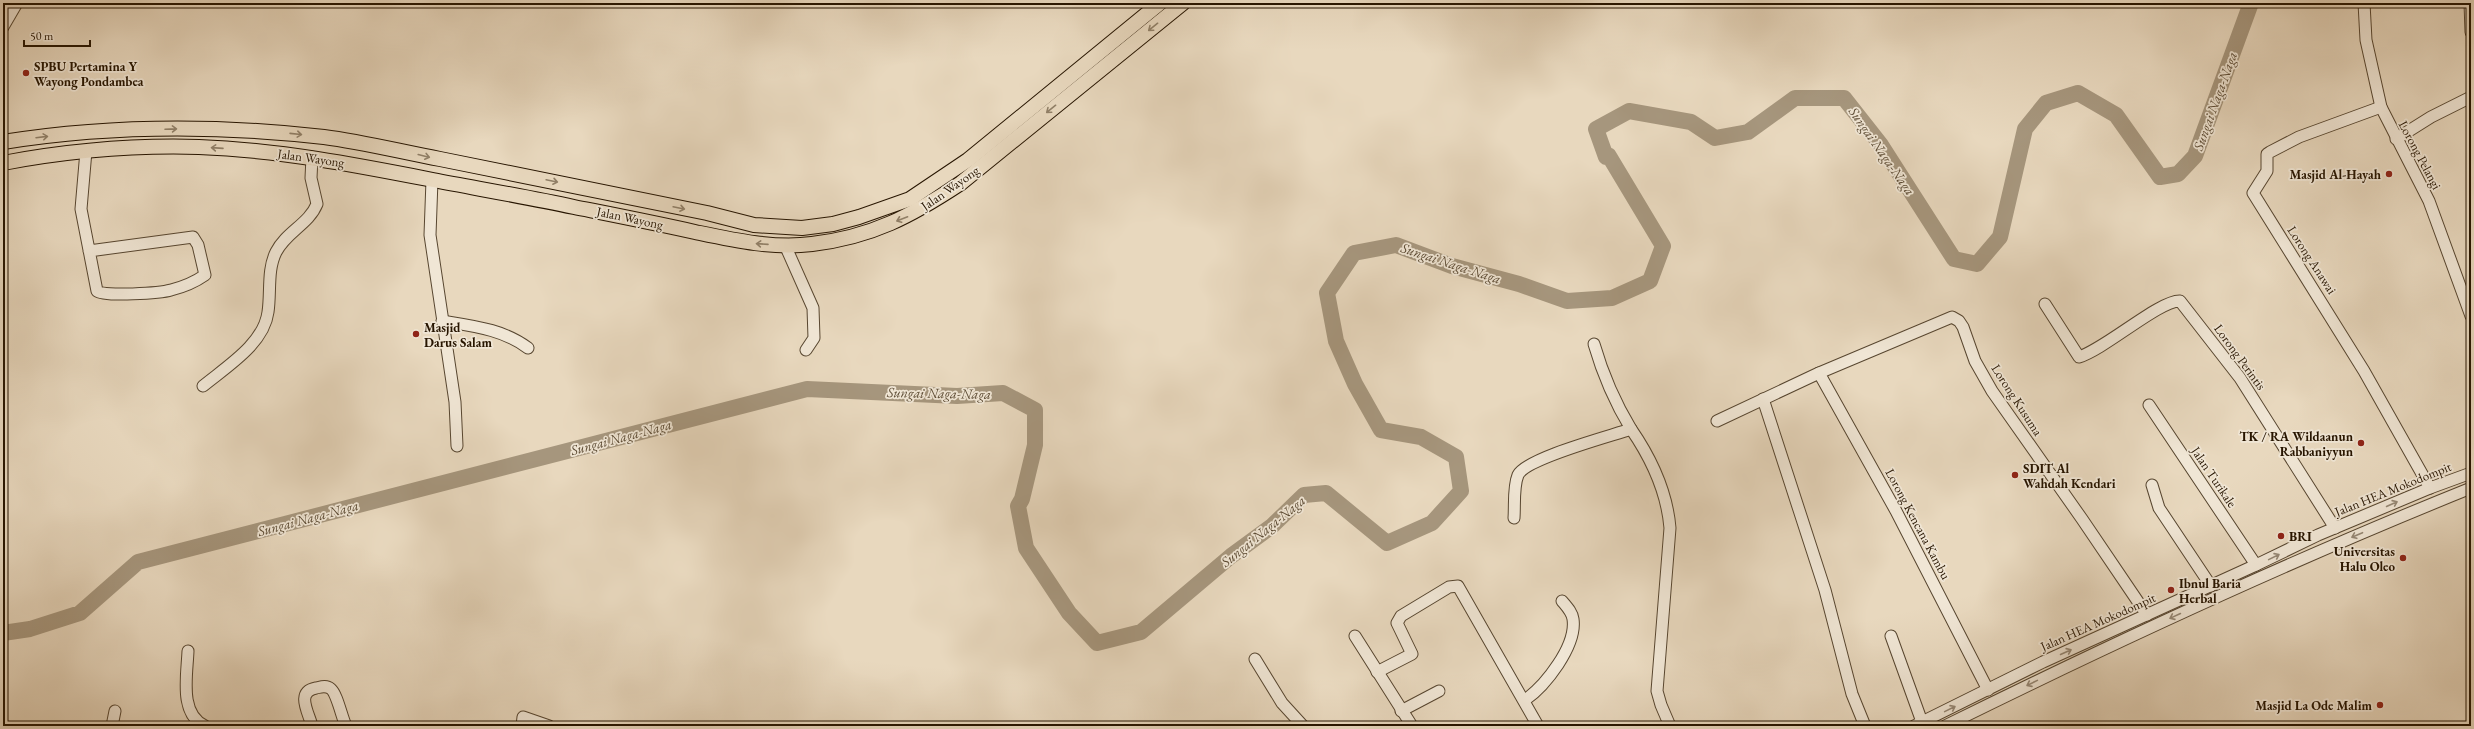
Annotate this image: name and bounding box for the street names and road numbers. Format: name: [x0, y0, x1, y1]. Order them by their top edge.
street label: Lorong Pelangi: [2395, 118, 2445, 192]
street label: Jalan Wayong: [275, 145, 346, 171]
street label: Jalan Wayong: [917, 162, 983, 215]
street label: Jalan Wayong: [594, 202, 665, 233]
street label: Lorong Anawai: [2284, 223, 2340, 297]
street label: Lorong Perintis: [2210, 321, 2270, 393]
street label: Lorong Kusuma: [1988, 361, 2047, 440]
street label: Jalan Turikale: [2187, 442, 2241, 511]
street label: Jalan HEA Mokodompit: [2331, 458, 2454, 521]
street label: Lorong Kencana Kambu: [1882, 466, 1955, 583]
street label: Jalan HEA Mokodompit: [2037, 589, 2158, 655]

